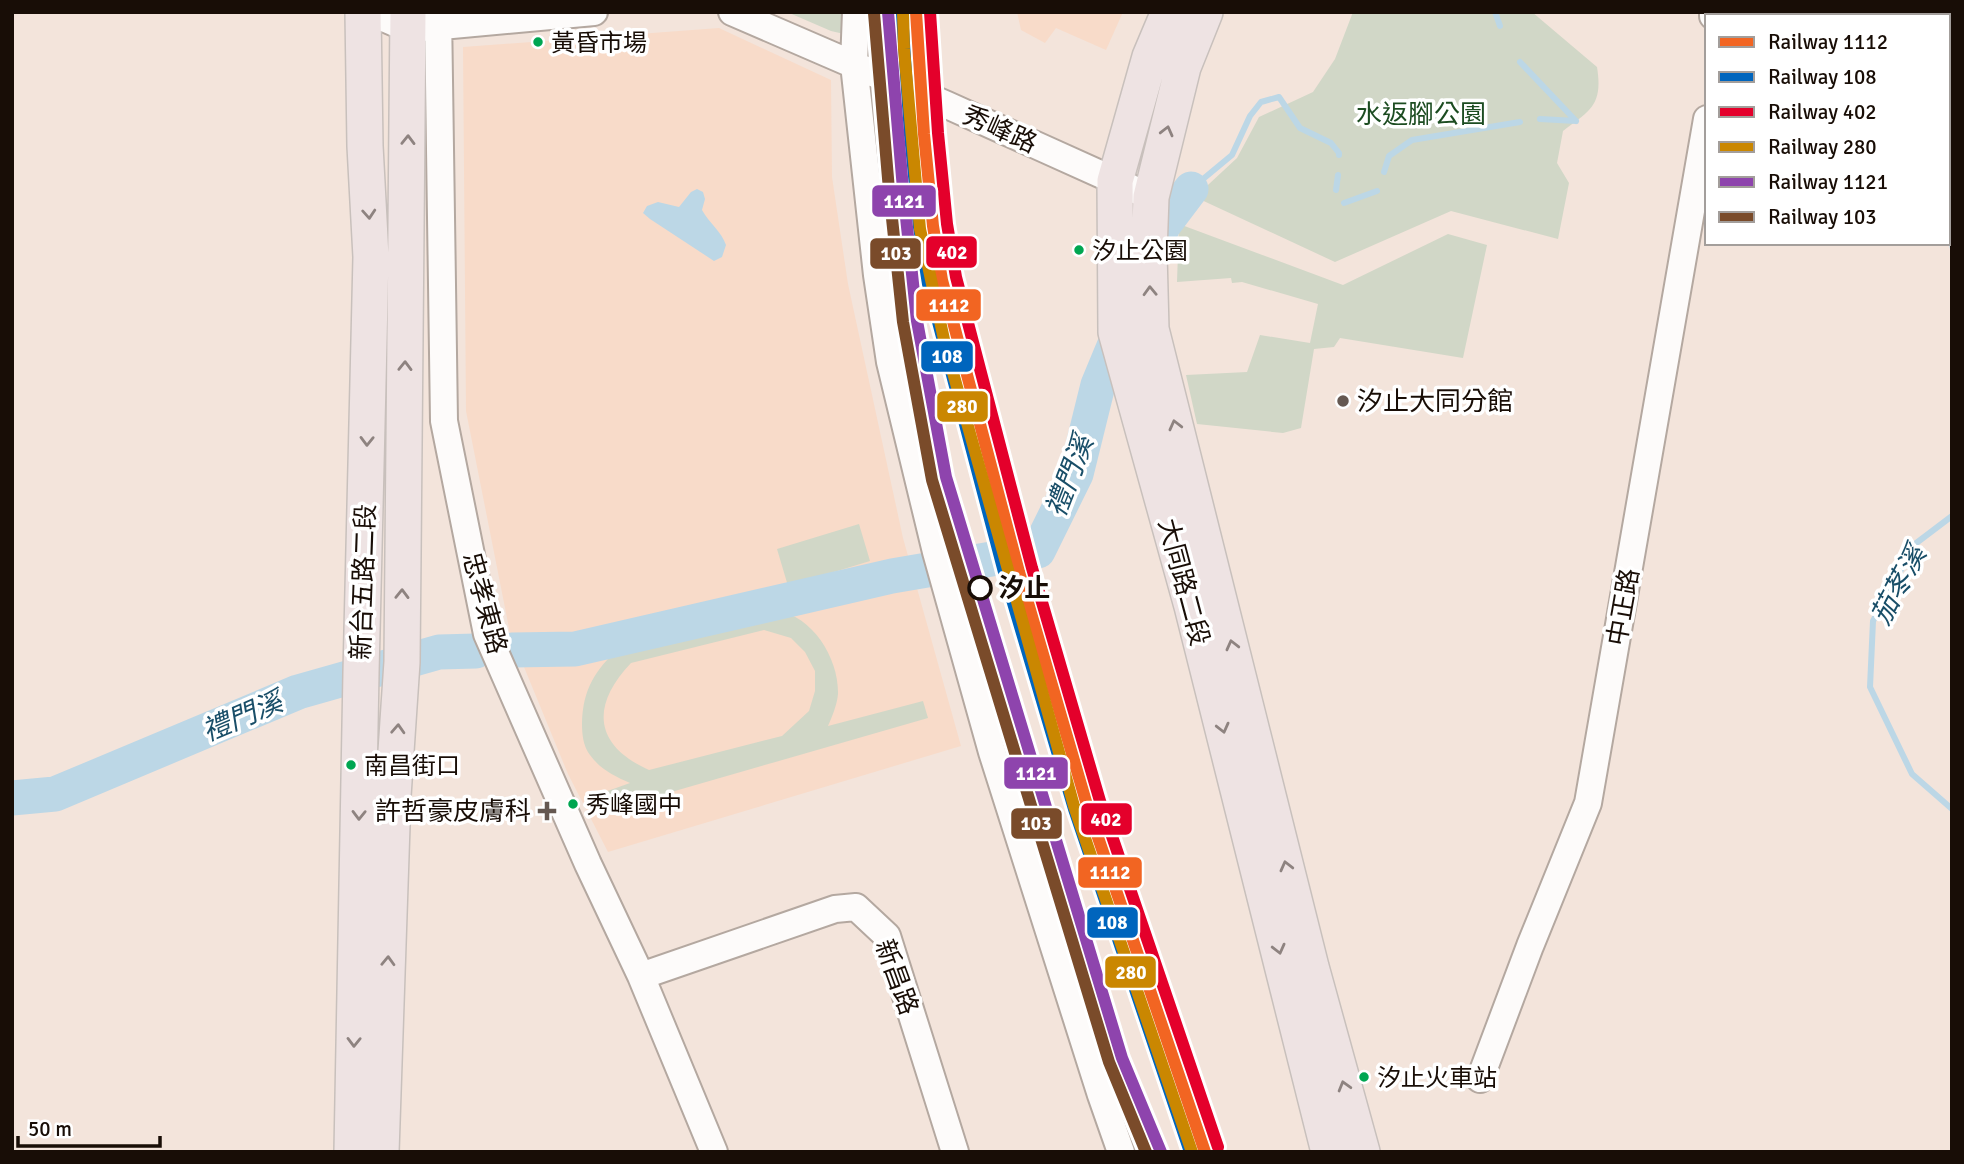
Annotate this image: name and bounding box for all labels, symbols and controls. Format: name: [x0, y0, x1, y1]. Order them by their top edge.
legend: [1705, 14, 1950, 245]
place label: 黃昏市場: [551, 28, 647, 58]
text: Railway 1112: [1768, 29, 1888, 55]
marker: 黃昏市場: [531, 35, 545, 49]
text: Railway 108: [1768, 64, 1877, 90]
street label: 秀峰路: [957, 99, 1042, 160]
park label: 水返腳公園: [1356, 99, 1486, 131]
text: Railway 402: [1768, 99, 1877, 125]
one-way arrow: [1159, 125, 1174, 137]
one-way arrow: [400, 134, 415, 145]
text: Railway 280: [1768, 134, 1877, 160]
text: Railway 1121: [1768, 169, 1888, 195]
line badge: 1121: [871, 184, 937, 218]
text: 1121: [883, 190, 925, 214]
text: Railway 103: [1768, 204, 1877, 230]
one-way arrow: [362, 209, 377, 220]
line badge: 402: [925, 235, 978, 269]
place label: 汐止公園: [1092, 236, 1188, 266]
line badge: 103: [869, 237, 922, 270]
text: 402: [937, 241, 967, 265]
text: 103: [881, 242, 911, 266]
marker: 汐止公園: [1072, 243, 1086, 257]
one-way arrow: [1143, 286, 1158, 297]
line badge: 1112: [915, 288, 982, 322]
text: 1112: [928, 294, 970, 318]
line badge: 108: [920, 340, 974, 373]
text: 108: [932, 345, 962, 369]
one-way arrow: [397, 361, 413, 371]
place label: 汐止大同分館: [1357, 386, 1513, 418]
line badge: 280: [936, 390, 989, 423]
marker: 汐止大同分館: [1335, 393, 1351, 409]
text: 280: [947, 395, 977, 419]
one-way arrow: [1169, 419, 1183, 431]
water label: 禮門溪: [1039, 427, 1102, 522]
one-way arrow: [360, 436, 375, 447]
street label: 新台五路二段: [345, 504, 383, 661]
street label: 大同路二段: [1151, 515, 1215, 649]
water label: 茄苳溪: [1864, 537, 1935, 631]
street label: 忠孝東路: [455, 549, 513, 658]
street label: 中正路: [1601, 566, 1647, 648]
place label: 汐止: [998, 573, 1050, 605]
marker: 汐止: [968, 576, 992, 600]
one-way arrow: [394, 588, 410, 599]
one-way arrow: [1226, 639, 1240, 651]
water label: 禮門溪: [197, 683, 291, 749]
one-way arrow: [1215, 722, 1229, 734]
one-way arrow: [390, 723, 405, 734]
place label: 南昌街口: [364, 751, 460, 781]
line badge: 1121: [1003, 756, 1069, 790]
marker: 南昌街口: [344, 758, 358, 772]
text: 1121: [1015, 762, 1057, 786]
place label: 秀峰國中: [586, 790, 682, 820]
place label: 許哲豪皮膚科: [375, 796, 531, 828]
marker: 秀峰國中: [566, 797, 580, 811]
marker: 許哲豪皮膚科: [537, 801, 557, 821]
line badge: 402: [1080, 802, 1133, 836]
line badge: 103: [1010, 807, 1063, 840]
text: 402: [1091, 808, 1121, 832]
one-way arrow: [351, 810, 366, 821]
text: 103: [1021, 812, 1051, 836]
line badge: 1112: [1077, 856, 1143, 889]
one-way arrow: [1280, 860, 1294, 872]
text: 1112: [1089, 861, 1131, 885]
line badge: 108: [1086, 906, 1139, 939]
text: 108: [1097, 911, 1127, 935]
street label: 新昌路: [868, 935, 924, 1019]
one-way arrow: [1271, 943, 1285, 955]
one-way arrow: [380, 955, 395, 966]
line badge: 280: [1104, 955, 1157, 989]
text: 280: [1116, 961, 1146, 985]
one-way arrow: [347, 1037, 362, 1048]
place label: 汐止火車站: [1377, 1063, 1497, 1093]
marker: 汐止火車站: [1357, 1070, 1371, 1084]
one-way arrow: [1338, 1080, 1352, 1092]
scale bar: [18, 1104, 159, 1148]
text: 50 m: [28, 1116, 72, 1142]

